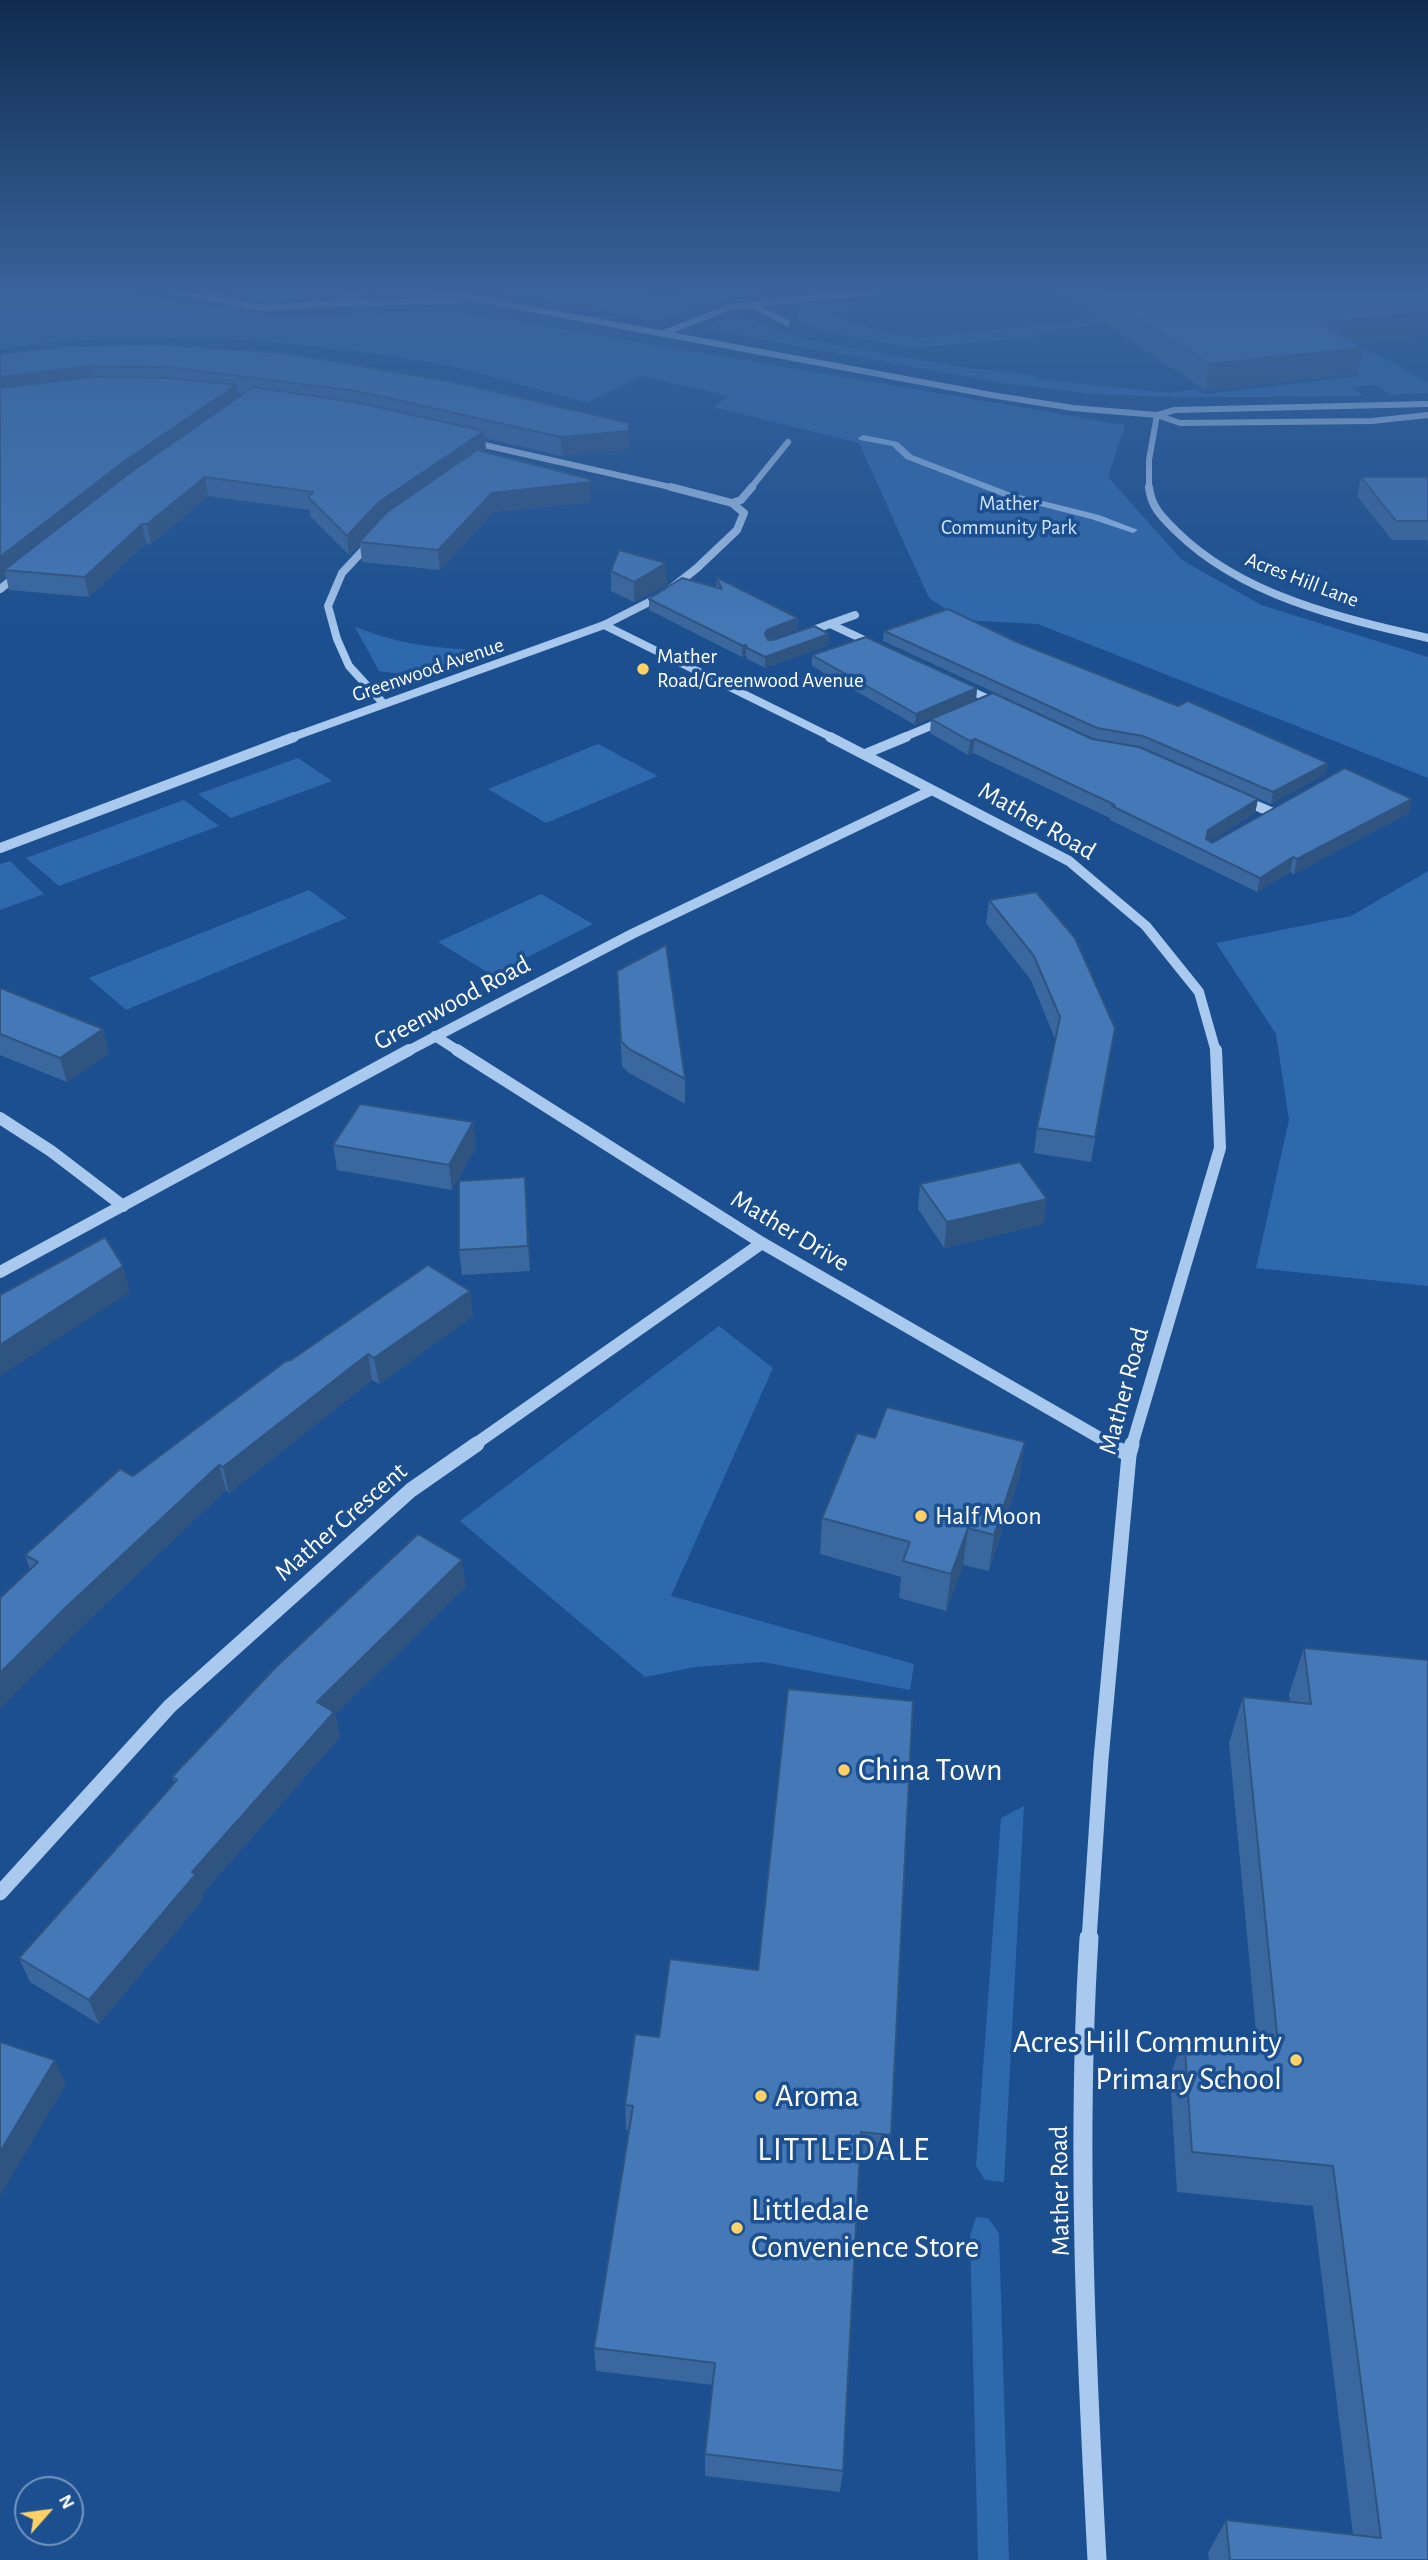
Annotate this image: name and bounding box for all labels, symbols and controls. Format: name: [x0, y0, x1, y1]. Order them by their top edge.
park label: Mather Community Park: [941, 491, 1077, 541]
street label: Acres Hill Lane: [1242, 547, 1362, 613]
street label: Greenwood Avenue: [349, 632, 507, 708]
place label: Mather Road/Greenwood Avenue: [657, 644, 864, 694]
marker: Mather Road/Greenwood Avenue: [635, 661, 651, 677]
street label: Mather Road: [973, 775, 1101, 867]
street label: Greenwood Road: [369, 949, 535, 1057]
street label: Mather Drive: [725, 1183, 855, 1279]
street label: Mather Road: [1092, 1324, 1156, 1458]
street label: Mather Crescent: [268, 1456, 414, 1588]
place label: Half Moon: [935, 1500, 1042, 1532]
marker: Half Moon: [913, 1508, 929, 1524]
place label: China Town: [858, 1751, 1003, 1789]
marker: China Town: [836, 1762, 852, 1778]
place label: Acres Hill Community Primary School: [1013, 2023, 1282, 2098]
marker: Acres Hill Community Primary School: [1288, 2052, 1304, 2068]
place label: Aroma: [775, 2077, 859, 2115]
marker: Aroma: [753, 2088, 769, 2104]
street label: Mather Road: [1043, 2126, 1077, 2256]
district label: LITTLEDALE: [758, 2130, 930, 2170]
place label: Littledale Convenience Store: [751, 2191, 979, 2266]
marker: Littledale Convenience Store: [729, 2220, 745, 2236]
north arrow: [14, 2476, 84, 2546]
text: N: [55, 2492, 78, 2512]

